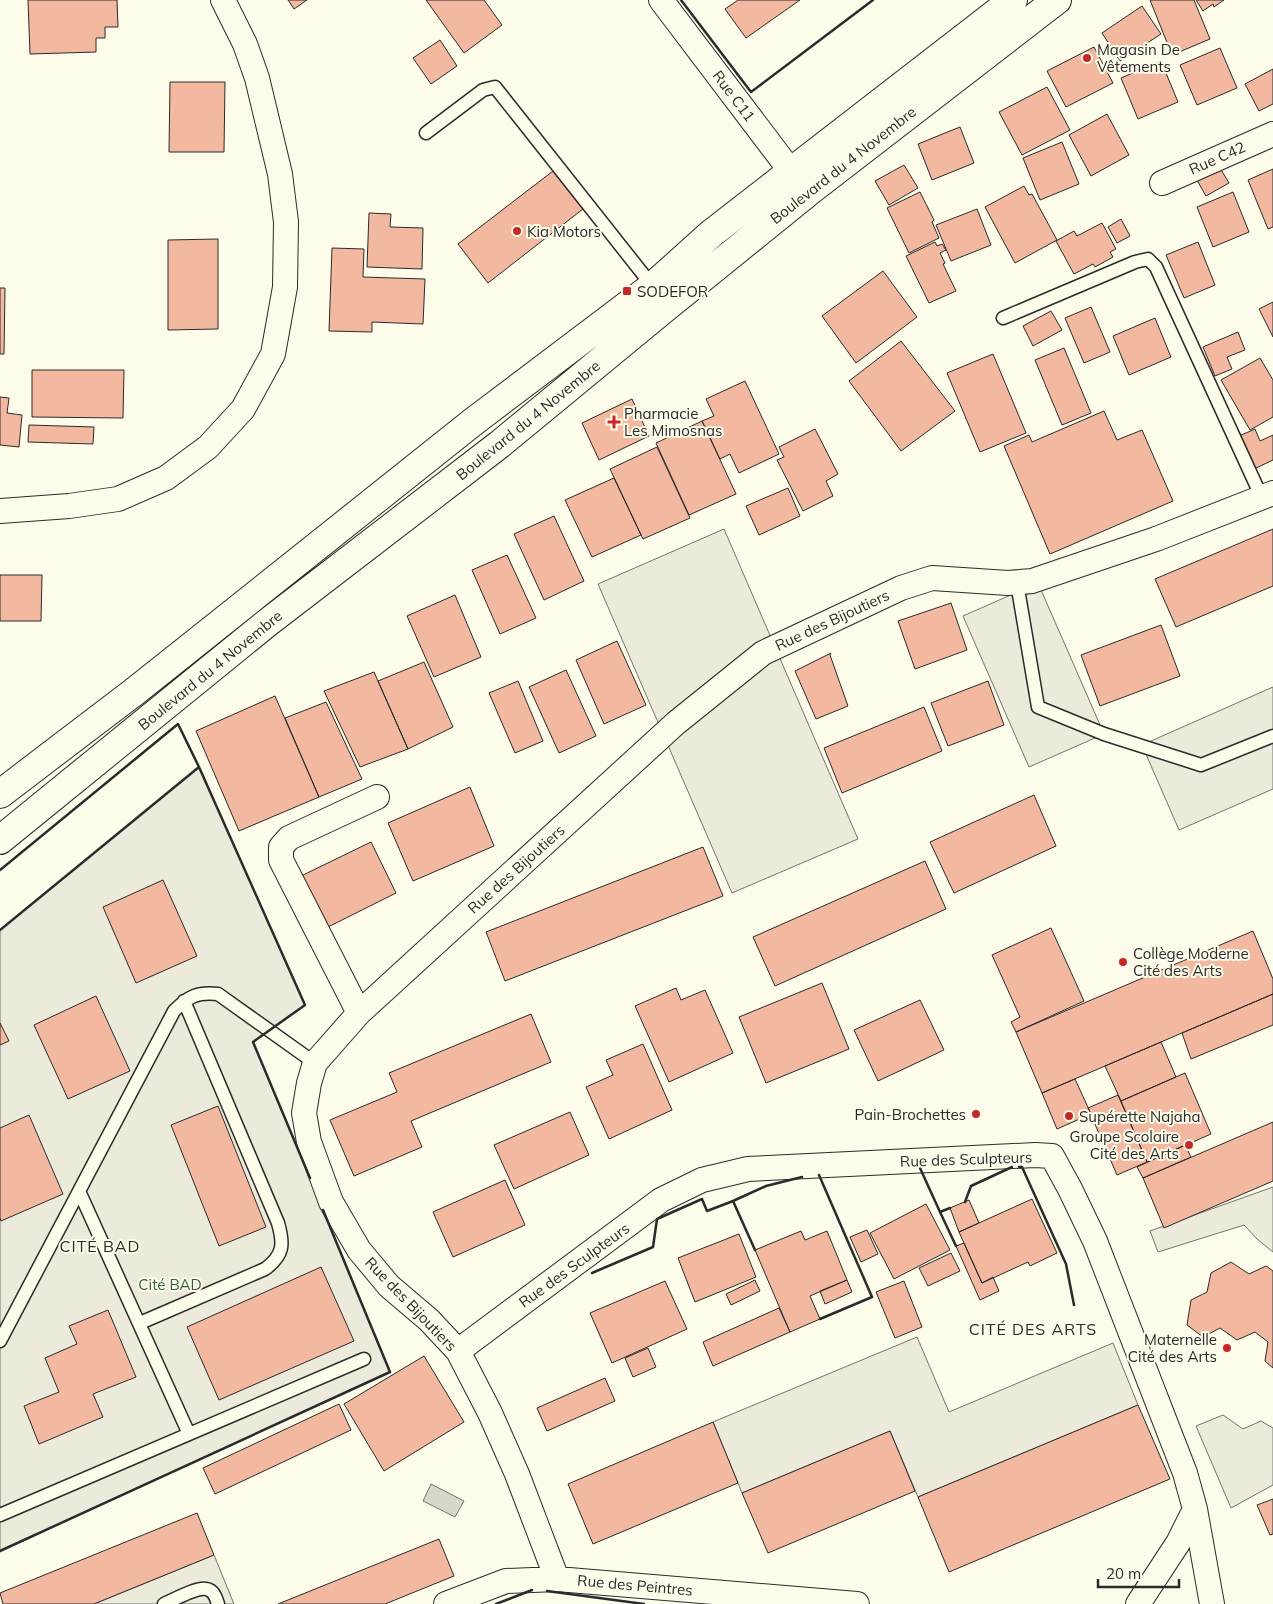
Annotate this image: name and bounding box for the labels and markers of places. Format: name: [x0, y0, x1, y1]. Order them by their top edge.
place label: Magasin De Vêtements: [1097, 40, 1180, 76]
marker: Magasin De Vêtements: [1081, 52, 1093, 64]
place label: Kia Motors: [527, 222, 601, 241]
marker: Kia Motors: [511, 225, 523, 237]
place label: SODEFOR: [637, 282, 708, 301]
marker: SODEFOR: [621, 285, 633, 297]
place label: Pharmacie Les Mimosnas: [624, 404, 722, 440]
marker: Pharmacie Les Mimosnas: [608, 416, 620, 428]
place label: Collège Moderne Cité des Arts: [1133, 944, 1249, 980]
marker: Collège Moderne Cité des Arts: [1117, 956, 1129, 968]
place label: Pain-Brochettes: [855, 1105, 966, 1124]
place label: Supérette Najaha: [1079, 1107, 1201, 1126]
marker: Pain-Brochettes: [970, 1108, 982, 1120]
marker: Supérette Najaha: [1063, 1110, 1075, 1122]
place label: Groupe Scolaire Cité des Arts: [1070, 1127, 1179, 1163]
marker: Groupe Scolaire Cité des Arts: [1183, 1139, 1195, 1151]
place label: Maternelle Cité des Arts: [1128, 1330, 1217, 1366]
marker: Maternelle Cité des Arts: [1221, 1342, 1233, 1354]

